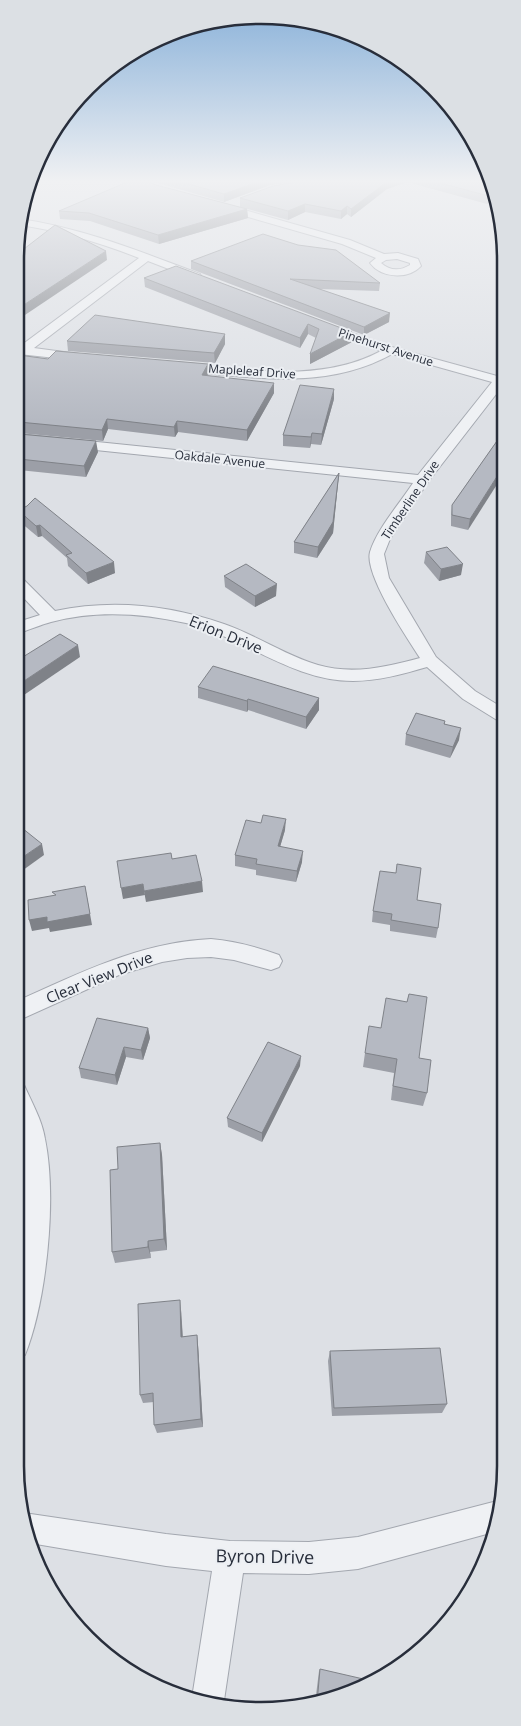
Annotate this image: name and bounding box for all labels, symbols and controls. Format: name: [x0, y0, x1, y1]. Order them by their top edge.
street label: Pinehurst Avenue: [336, 324, 436, 370]
street label: Mapleleaf Drive: [208, 359, 297, 383]
street label: Oakdale Avenue: [174, 446, 266, 472]
street label: Timberline Drive: [377, 457, 443, 543]
street label: Erion Drive: [187, 610, 265, 658]
street label: Clear View Drive: [43, 946, 155, 1008]
street label: Byron Drive: [215, 1543, 315, 1569]

